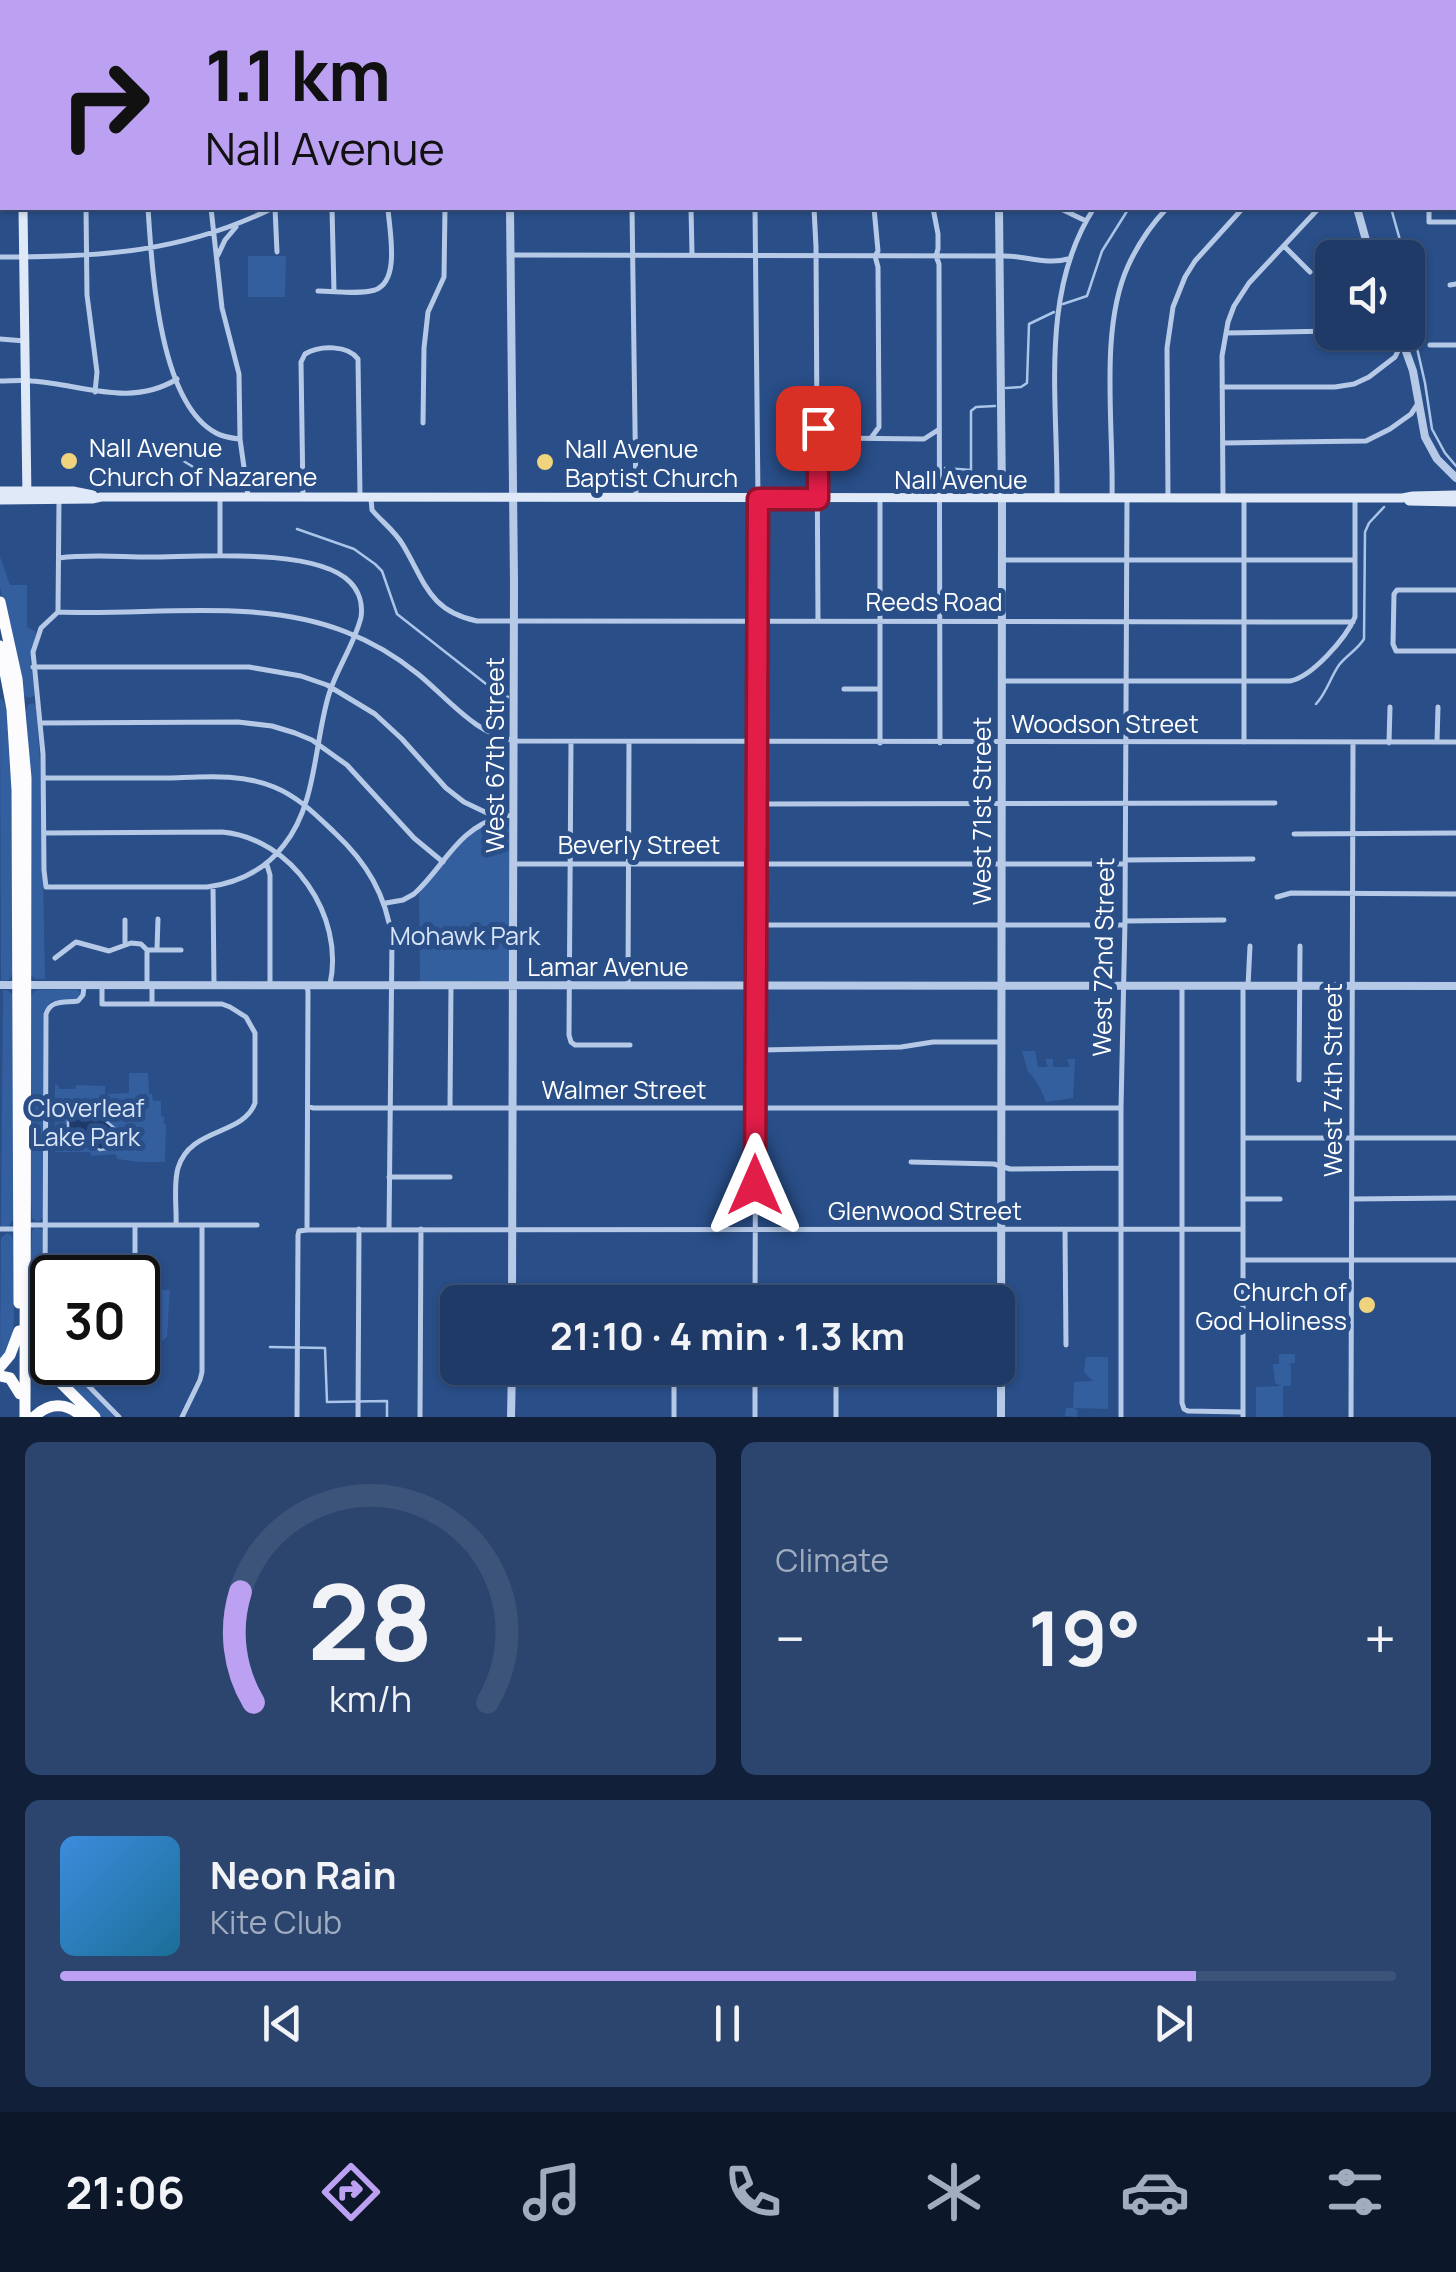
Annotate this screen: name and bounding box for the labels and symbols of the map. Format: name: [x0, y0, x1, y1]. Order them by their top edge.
pin: [776, 386, 861, 471]
place label: Nall Avenue Church of Nazarene: [89, 430, 317, 494]
place label: Nall Avenue Baptist Church: [565, 431, 738, 495]
marker: Nall Avenue Church of Nazarene: [58, 450, 80, 472]
marker: Nall Avenue Baptist Church: [534, 451, 556, 473]
street label: Nall Avenue: [894, 462, 1028, 497]
street label: Reeds Road: [865, 584, 1003, 619]
street label: West 67th Street: [477, 657, 512, 853]
street label: Woodson Street: [1011, 706, 1199, 741]
street label: West 71st Street: [964, 717, 999, 905]
street label: Beverly Street: [558, 827, 720, 862]
street label: West 72nd Street: [1084, 857, 1122, 1057]
park label: Mohawk Park: [390, 918, 541, 953]
street label: Lamar Avenue: [527, 949, 689, 984]
street label: West 74th Street: [1315, 983, 1350, 1177]
street label: Walmer Street: [541, 1072, 707, 1107]
park label: Cloverleaf Lake Park: [28, 1090, 145, 1154]
position arrow: [703, 1133, 807, 1237]
street label: Glenwood Street: [828, 1193, 1022, 1228]
speed limit sign: 30: [30, 1255, 160, 1385]
place label: Church of God Holiness: [1196, 1274, 1347, 1338]
marker: Church of God Holiness: [1356, 1294, 1378, 1316]

